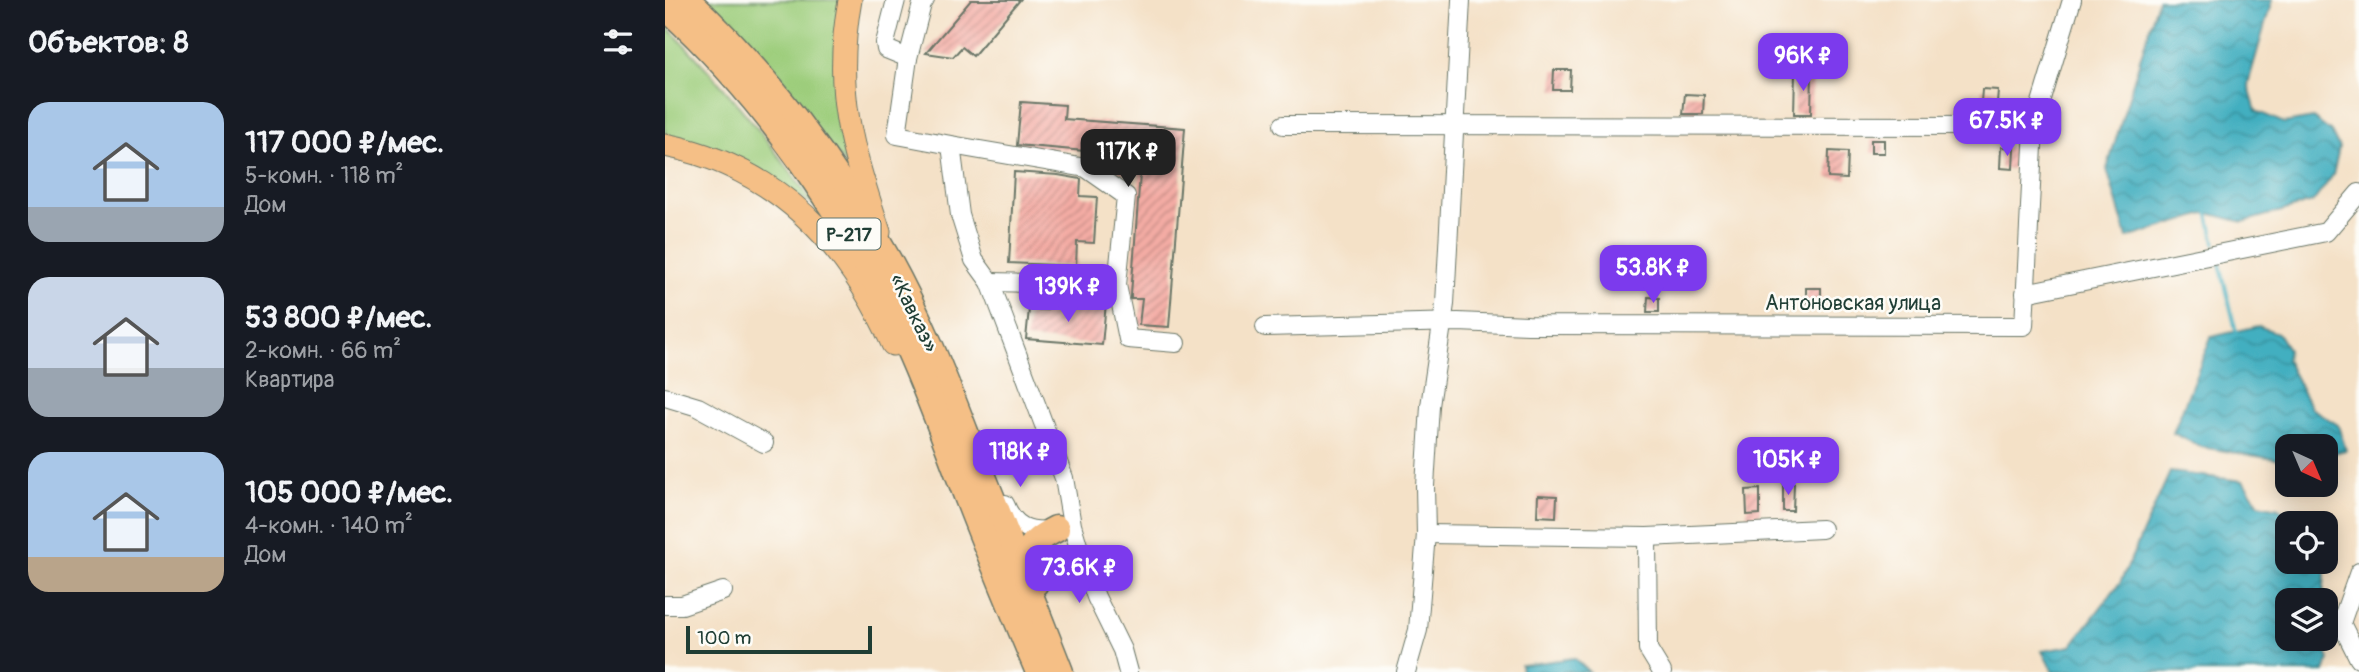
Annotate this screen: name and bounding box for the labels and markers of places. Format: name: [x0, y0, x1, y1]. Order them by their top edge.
pin: 96K ₽: [1754, 34, 1852, 93]
pin: 67.5K ₽: [1942, 99, 2072, 158]
pin: 117K ₽: [1071, 130, 1185, 189]
pin: 53.8K ₽: [1588, 246, 1718, 305]
pin: 139K ₽: [1011, 264, 1125, 324]
pin: 118K ₽: [963, 430, 1077, 489]
pin: 105K ₽: [1731, 438, 1845, 497]
pin: 73.6K ₽: [1014, 546, 1144, 605]

